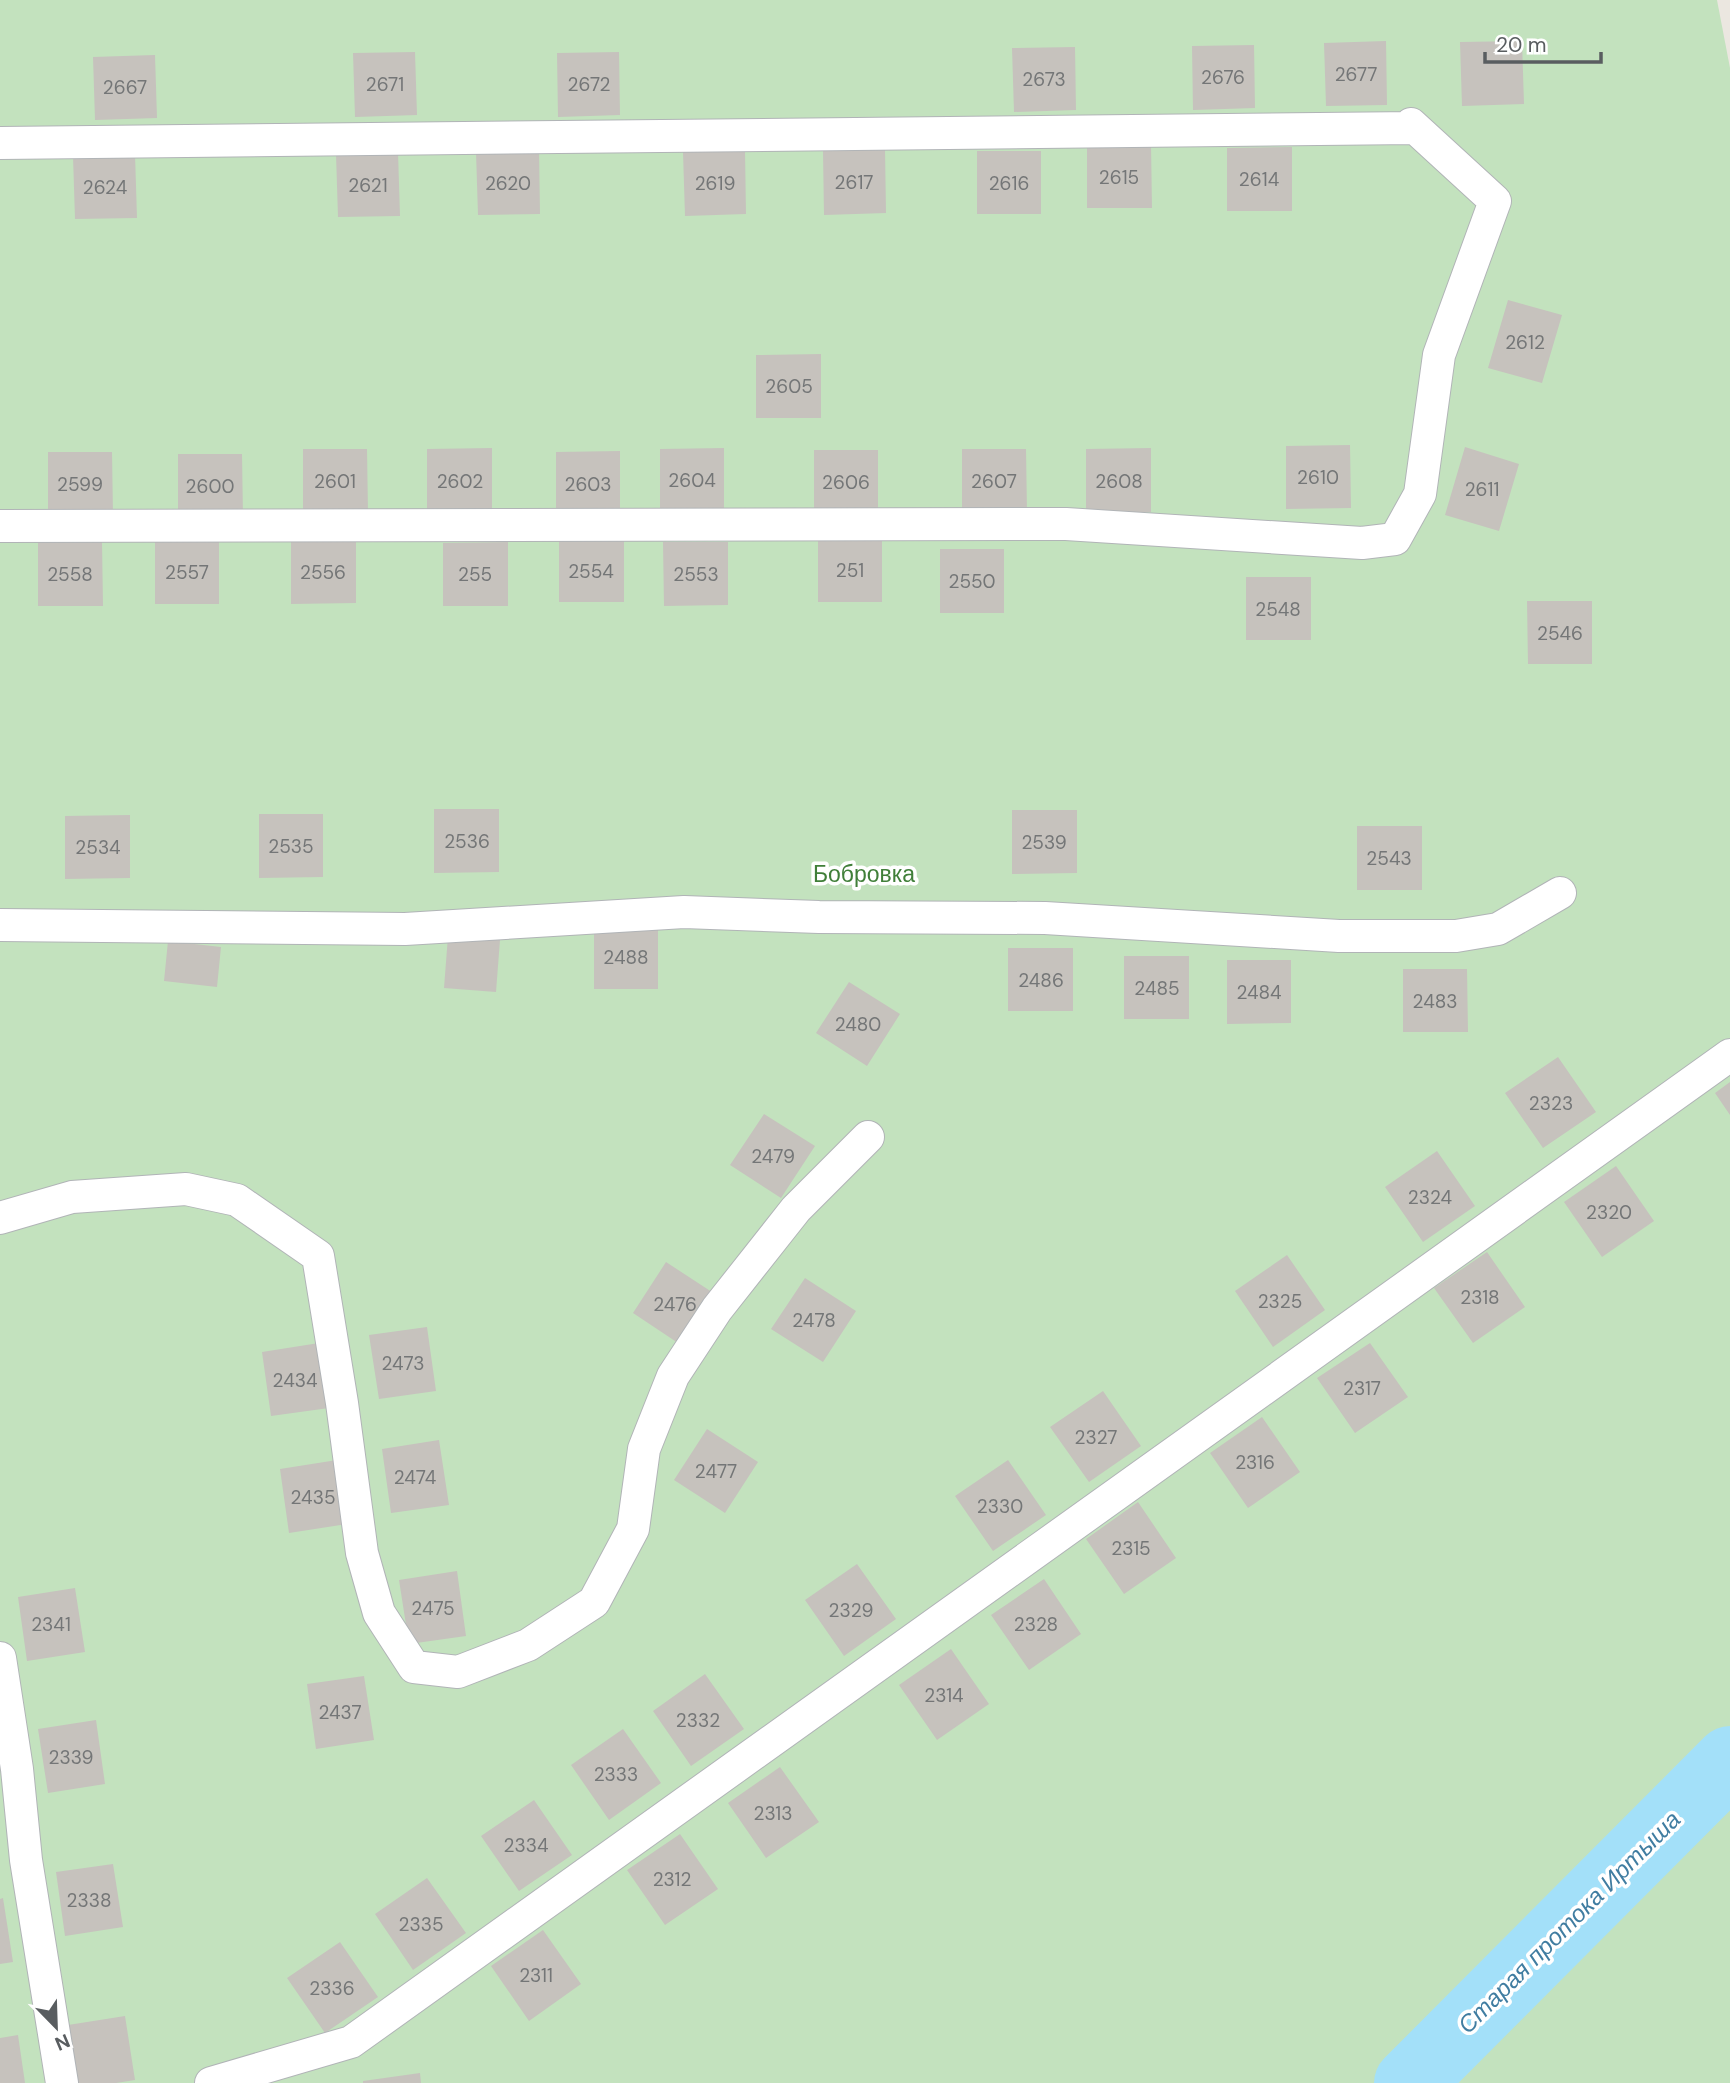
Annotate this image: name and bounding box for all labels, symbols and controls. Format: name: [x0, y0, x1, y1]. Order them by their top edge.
scale bar: [1485, 21, 1600, 65]
text: 20 m: [1496, 31, 1547, 59]
house number: 2677: [1335, 62, 1377, 87]
house number: 2676: [1201, 65, 1245, 90]
house number: 2673: [1022, 67, 1066, 92]
house number: 2671: [366, 72, 404, 97]
house number: 2672: [568, 72, 611, 97]
house number: 2667: [103, 75, 147, 100]
house number: 2615: [1099, 165, 1139, 190]
house number: 2614: [1239, 167, 1279, 192]
house number: 2617: [835, 170, 873, 195]
house number: 2620: [485, 171, 531, 196]
house number: 2619: [695, 171, 735, 196]
house number: 2616: [989, 171, 1029, 196]
house number: 2621: [348, 173, 388, 198]
house number: 2624: [83, 175, 127, 200]
house number: 2612: [1505, 330, 1545, 355]
house number: 2605: [765, 374, 813, 399]
house number: 2610: [1297, 465, 1339, 490]
house number: 2604: [668, 468, 716, 493]
house number: 2601: [314, 469, 356, 494]
house number: 2602: [437, 469, 483, 494]
house number: 2607: [971, 469, 1017, 494]
house number: 2608: [1095, 469, 1143, 494]
house number: 2606: [822, 470, 870, 495]
house number: 2599: [57, 472, 103, 497]
house number: 2603: [564, 472, 612, 497]
house number: 2600: [186, 474, 234, 499]
house number: 2611: [1465, 477, 1499, 502]
house number: 251: [836, 558, 864, 583]
house number: 2554: [568, 559, 614, 584]
house number: 2557: [165, 560, 209, 585]
house number: 2556: [300, 560, 346, 585]
house number: 2558: [47, 562, 93, 587]
house number: 255: [458, 562, 492, 587]
house number: 2553: [673, 562, 719, 587]
house number: 2550: [948, 569, 996, 594]
house number: 2548: [1255, 597, 1301, 622]
house number: 2546: [1537, 621, 1583, 646]
house number: 2536: [444, 829, 490, 854]
house number: 2539: [1021, 830, 1067, 855]
house number: 2535: [268, 834, 314, 859]
house number: 2534: [75, 835, 121, 860]
house number: 2543: [1366, 846, 1412, 871]
park label: Бобровка: [813, 859, 915, 889]
house number: 2488: [603, 945, 649, 970]
house number: 2486: [1018, 968, 1064, 993]
house number: 2485: [1134, 976, 1180, 1001]
house number: 2484: [1236, 980, 1282, 1005]
house number: 2483: [1413, 989, 1457, 1014]
house number: 2480: [835, 1012, 881, 1037]
house number: 2323: [1529, 1091, 1573, 1116]
house number: 2479: [751, 1144, 795, 1169]
house number: 2324: [1408, 1185, 1452, 1210]
house number: 2320: [1586, 1200, 1632, 1225]
house number: 2318: [1460, 1285, 1500, 1310]
house number: 2325: [1258, 1289, 1302, 1314]
house number: 2476: [653, 1292, 697, 1317]
house number: 2478: [792, 1308, 836, 1333]
house number: 2473: [381, 1351, 425, 1376]
house number: 2434: [273, 1368, 317, 1393]
house number: 2317: [1343, 1376, 1381, 1401]
house number: 2327: [1075, 1425, 1117, 1450]
house number: 2316: [1235, 1450, 1275, 1475]
house number: 2477: [695, 1459, 737, 1484]
house number: 2474: [394, 1465, 436, 1490]
house number: 2435: [291, 1485, 335, 1510]
house number: 2330: [977, 1494, 1023, 1519]
house number: 2315: [1111, 1536, 1151, 1561]
house number: 2475: [411, 1596, 455, 1621]
house number: 2329: [829, 1598, 873, 1623]
house number: 2341: [31, 1612, 71, 1637]
house number: 2328: [1014, 1612, 1058, 1637]
house number: 2314: [924, 1683, 964, 1708]
house number: 2437: [318, 1700, 362, 1725]
house number: 2332: [676, 1708, 720, 1733]
house number: 2339: [49, 1745, 93, 1770]
house number: 2333: [594, 1762, 638, 1787]
house number: 2313: [753, 1801, 793, 1826]
water label: Старая протока Иртыша: [1451, 1804, 1687, 2040]
house number: 2334: [504, 1833, 548, 1858]
house number: 2312: [653, 1867, 691, 1892]
house number: 2338: [67, 1888, 111, 1913]
house number: 2335: [399, 1912, 444, 1937]
house number: 2311: [519, 1963, 553, 1988]
house number: 2336: [309, 1976, 355, 2001]
north arrow: [21, 1992, 91, 2062]
text: N: [51, 2028, 74, 2056]

